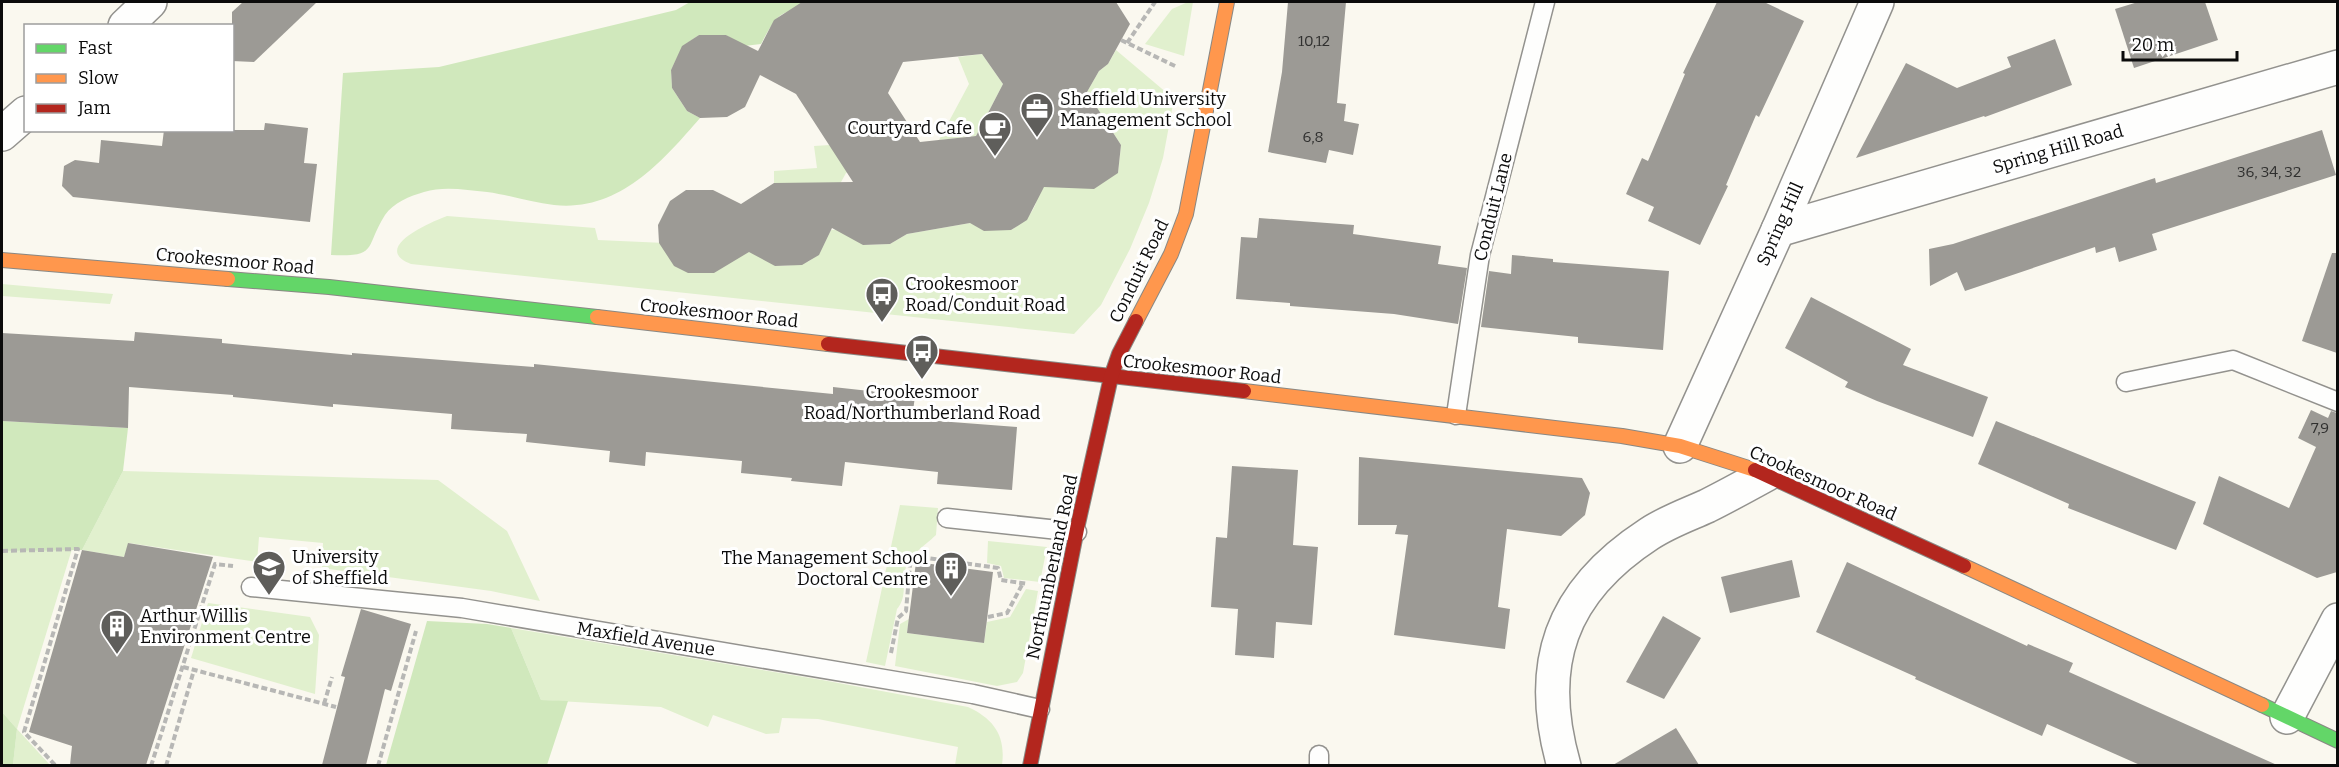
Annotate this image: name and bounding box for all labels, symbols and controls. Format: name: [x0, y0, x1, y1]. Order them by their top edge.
legend: [24, 24, 234, 132]
scale bar: [2123, 24, 2237, 62]
house number: 10,12: [1298, 32, 1330, 50]
text: 20 m: [2132, 34, 2174, 56]
text: Fast: [78, 37, 113, 59]
text: Slow: [78, 67, 119, 89]
place label: Sheffield University Management School: [1060, 88, 1232, 131]
office icon: Sheffield University Management School: [1019, 91, 1055, 138]
text: Jam: [77, 97, 111, 119]
cafe icon: Courtyard Cafe: [977, 110, 1013, 157]
place label: Courtyard Cafe: [847, 117, 972, 139]
street label: Spring Hill Road: [1990, 120, 2126, 178]
house number: 6,8: [1302, 128, 1324, 146]
street label: Conduit Lane: [1469, 150, 1517, 264]
house number: 36, 34, 32: [2237, 163, 2301, 181]
street label: Spring Hill: [1752, 179, 1808, 269]
street label: Conduit Road: [1104, 215, 1174, 326]
street label: Crookesmoor Road: [155, 243, 316, 279]
place label: Crookesmoor Road/Conduit Road: [905, 273, 1066, 316]
bus stop icon: Crookesmoor Road/Conduit Road: [864, 276, 900, 323]
street label: Crookesmoor Road: [639, 294, 800, 332]
bus stop icon: Crookesmoor Road/Northumberland Road: [904, 333, 940, 380]
street label: Crookesmoor Road: [1122, 350, 1283, 388]
place label: Crookesmoor Road/Northumberland Road: [804, 381, 1041, 424]
house number: 7,9: [2311, 419, 2329, 437]
street label: Crookesmoor Road: [1746, 441, 1900, 526]
street label: Northumberland Road: [1022, 472, 1082, 662]
place label: University of Sheffield: [292, 546, 388, 589]
place label: The Management School Doctoral Centre: [721, 547, 928, 590]
school or university icon: University of Sheffield: [251, 549, 287, 596]
building icon: The Management School Doctoral Centre: [933, 550, 969, 597]
place label: Arthur Willis Environment Centre: [140, 605, 311, 648]
building icon: Arthur Willis Environment Centre: [99, 608, 135, 655]
street label: Maxfield Avenue: [575, 617, 717, 661]

